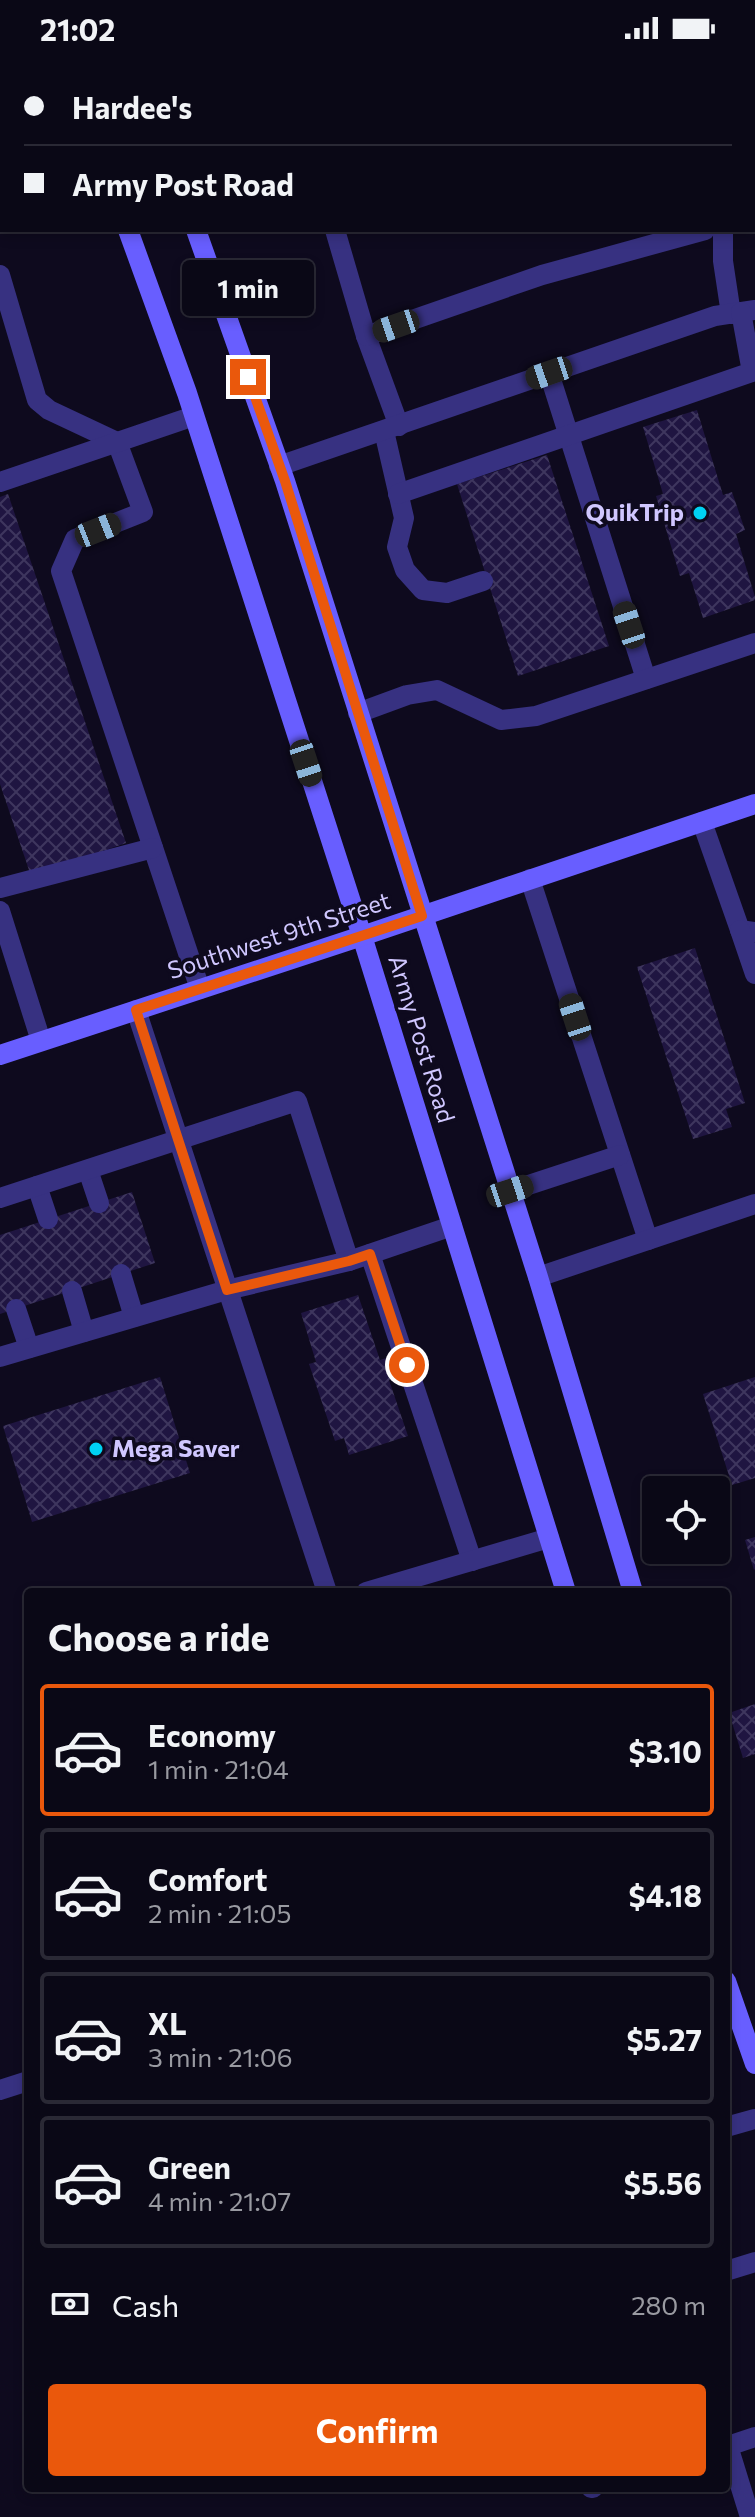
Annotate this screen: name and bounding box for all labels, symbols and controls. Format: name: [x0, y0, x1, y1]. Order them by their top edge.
text: 21:02: [40, 10, 115, 47]
text: Hardee's: [72, 88, 192, 125]
text: Army Post Road: [72, 165, 294, 202]
callout: 1 min: [182, 261, 314, 317]
text: 1 min: [217, 272, 279, 303]
car: [369, 307, 423, 345]
car: [522, 354, 576, 392]
route end: [230, 359, 266, 395]
place label: QuikTrip: [586, 497, 684, 526]
marker: QuikTrip: [691, 504, 709, 522]
car: [71, 510, 125, 550]
car: [610, 598, 648, 652]
car: [287, 736, 325, 790]
street label: Southwest 9th Street: [164, 885, 394, 984]
street label: Army Post Road: [383, 951, 462, 1126]
car: [556, 990, 594, 1044]
car: [483, 1172, 537, 1210]
route start: [389, 1347, 425, 1383]
place label: Mega Saver: [112, 1433, 240, 1462]
marker: Mega Saver: [87, 1440, 105, 1458]
map controls: [642, 1476, 730, 1564]
button: locate: [642, 1476, 730, 1564]
text: Choose a ride: [48, 1614, 269, 1658]
icon: car: [52, 1714, 124, 1786]
text: Economy: [148, 1716, 276, 1753]
text: $3.10: [628, 1732, 702, 1769]
text: 1 min · 21:04: [148, 1753, 289, 1784]
icon: car: [52, 1858, 124, 1930]
text: Comfort: [148, 1860, 267, 1897]
text: $4.18: [629, 1876, 702, 1913]
text: 2 min · 21:05: [148, 1897, 291, 1928]
icon: car: [52, 2002, 124, 2074]
text: XL: [148, 2004, 187, 2041]
text: $5.27: [626, 2020, 702, 2057]
text: 3 min · 21:06: [148, 2041, 293, 2072]
icon: car: [52, 2146, 124, 2218]
text: Green: [148, 2148, 231, 2185]
text: $5.56: [624, 2164, 702, 2201]
text: 4 min · 21:07: [148, 2185, 291, 2216]
icon: cash: [48, 2282, 92, 2326]
text: Cash: [112, 2286, 179, 2323]
text: 280 m: [631, 2289, 706, 2320]
button: Confirm: [48, 2384, 706, 2476]

